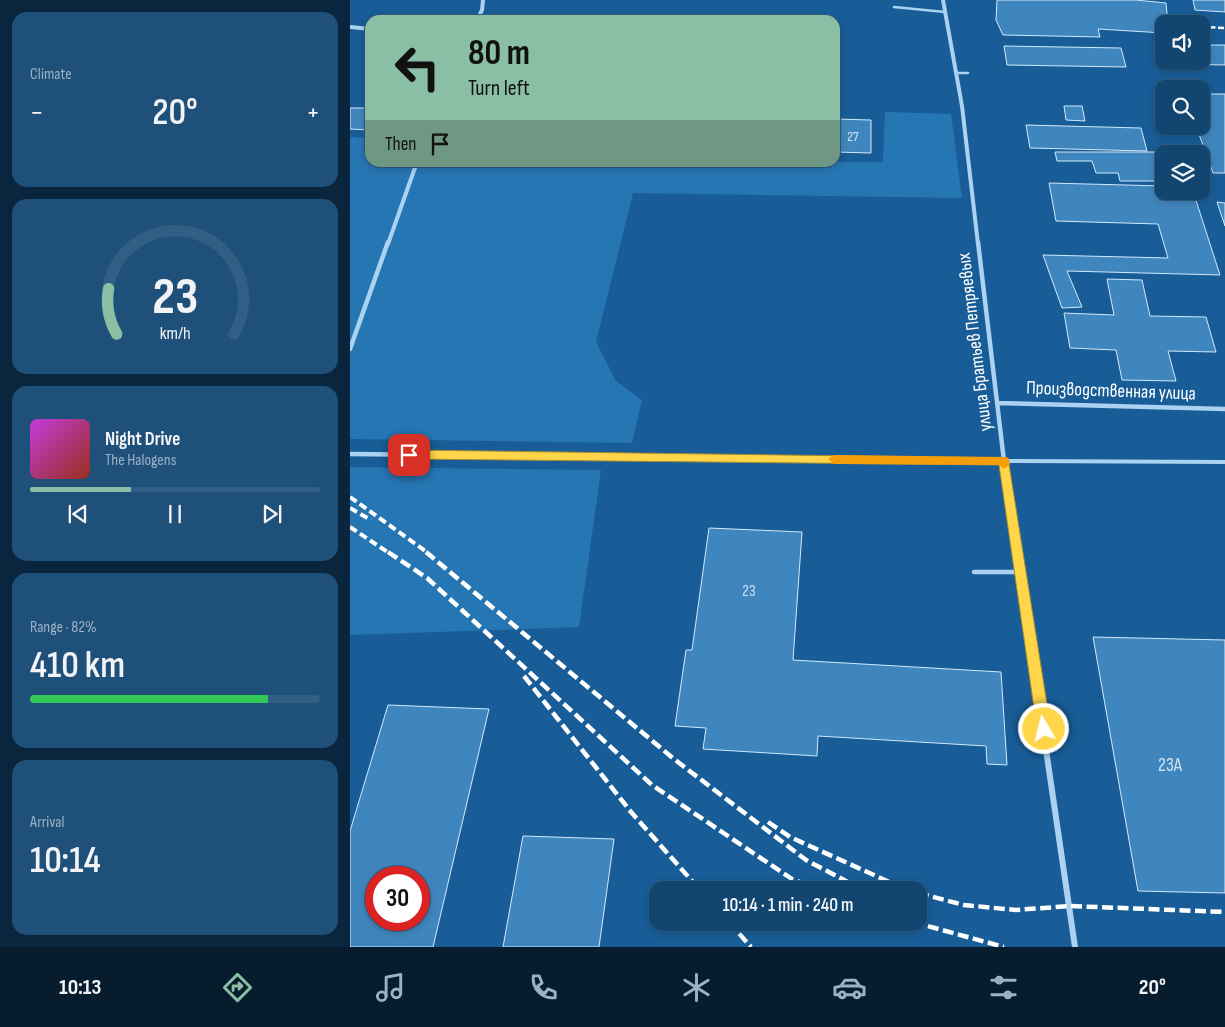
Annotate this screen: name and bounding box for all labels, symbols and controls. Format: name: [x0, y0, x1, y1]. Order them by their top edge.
map controls: [1155, 15, 1210, 200]
button: sound: [1155, 15, 1210, 70]
text: 80 m: [468, 32, 530, 75]
icon: left: [385, 35, 450, 100]
text: Climate: [30, 65, 72, 84]
text: Turn left: [468, 75, 530, 102]
button: search: [1155, 80, 1210, 135]
text: 20°: [152, 90, 198, 135]
text: −: [30, 96, 44, 129]
text: +: [306, 96, 320, 129]
house number: 27: [847, 128, 859, 145]
icon: arrive: [426, 130, 454, 158]
text: Then: [385, 133, 416, 156]
button: layers: [1155, 145, 1210, 200]
street label: улица Братьев Петряевых: [953, 251, 997, 433]
text: 23: [152, 266, 198, 329]
text: km/h: [160, 323, 190, 344]
street label: Производственная улица: [1026, 377, 1196, 405]
text: Night Drive: [105, 428, 180, 451]
pin: [388, 434, 430, 476]
icon: arrive: [395, 441, 423, 469]
text: The Halogens: [105, 451, 176, 470]
icon: previous: [64, 500, 92, 528]
icon: pause: [161, 500, 189, 528]
icon: next: [258, 500, 286, 528]
house number: 23: [742, 582, 756, 601]
text: Range · 82%: [30, 618, 97, 637]
text: 410 km: [30, 643, 125, 688]
position arrow: [1017, 702, 1069, 754]
house number: 23А: [1158, 754, 1183, 777]
text: Arrival: [30, 813, 64, 832]
text: 10:14: [30, 838, 101, 883]
speed limit sign: 30: [365, 866, 430, 931]
text: 10:14 · 1 min · 240 m: [723, 894, 853, 917]
icon: directions: [220, 970, 255, 1005]
icon: music: [373, 970, 408, 1005]
icon: phone: [526, 970, 561, 1005]
icon: climate: [679, 970, 714, 1005]
icon: car: [832, 970, 867, 1005]
icon: filters: [986, 970, 1021, 1005]
text: 10:13: [59, 974, 101, 1001]
text: 20°: [1139, 974, 1166, 1001]

